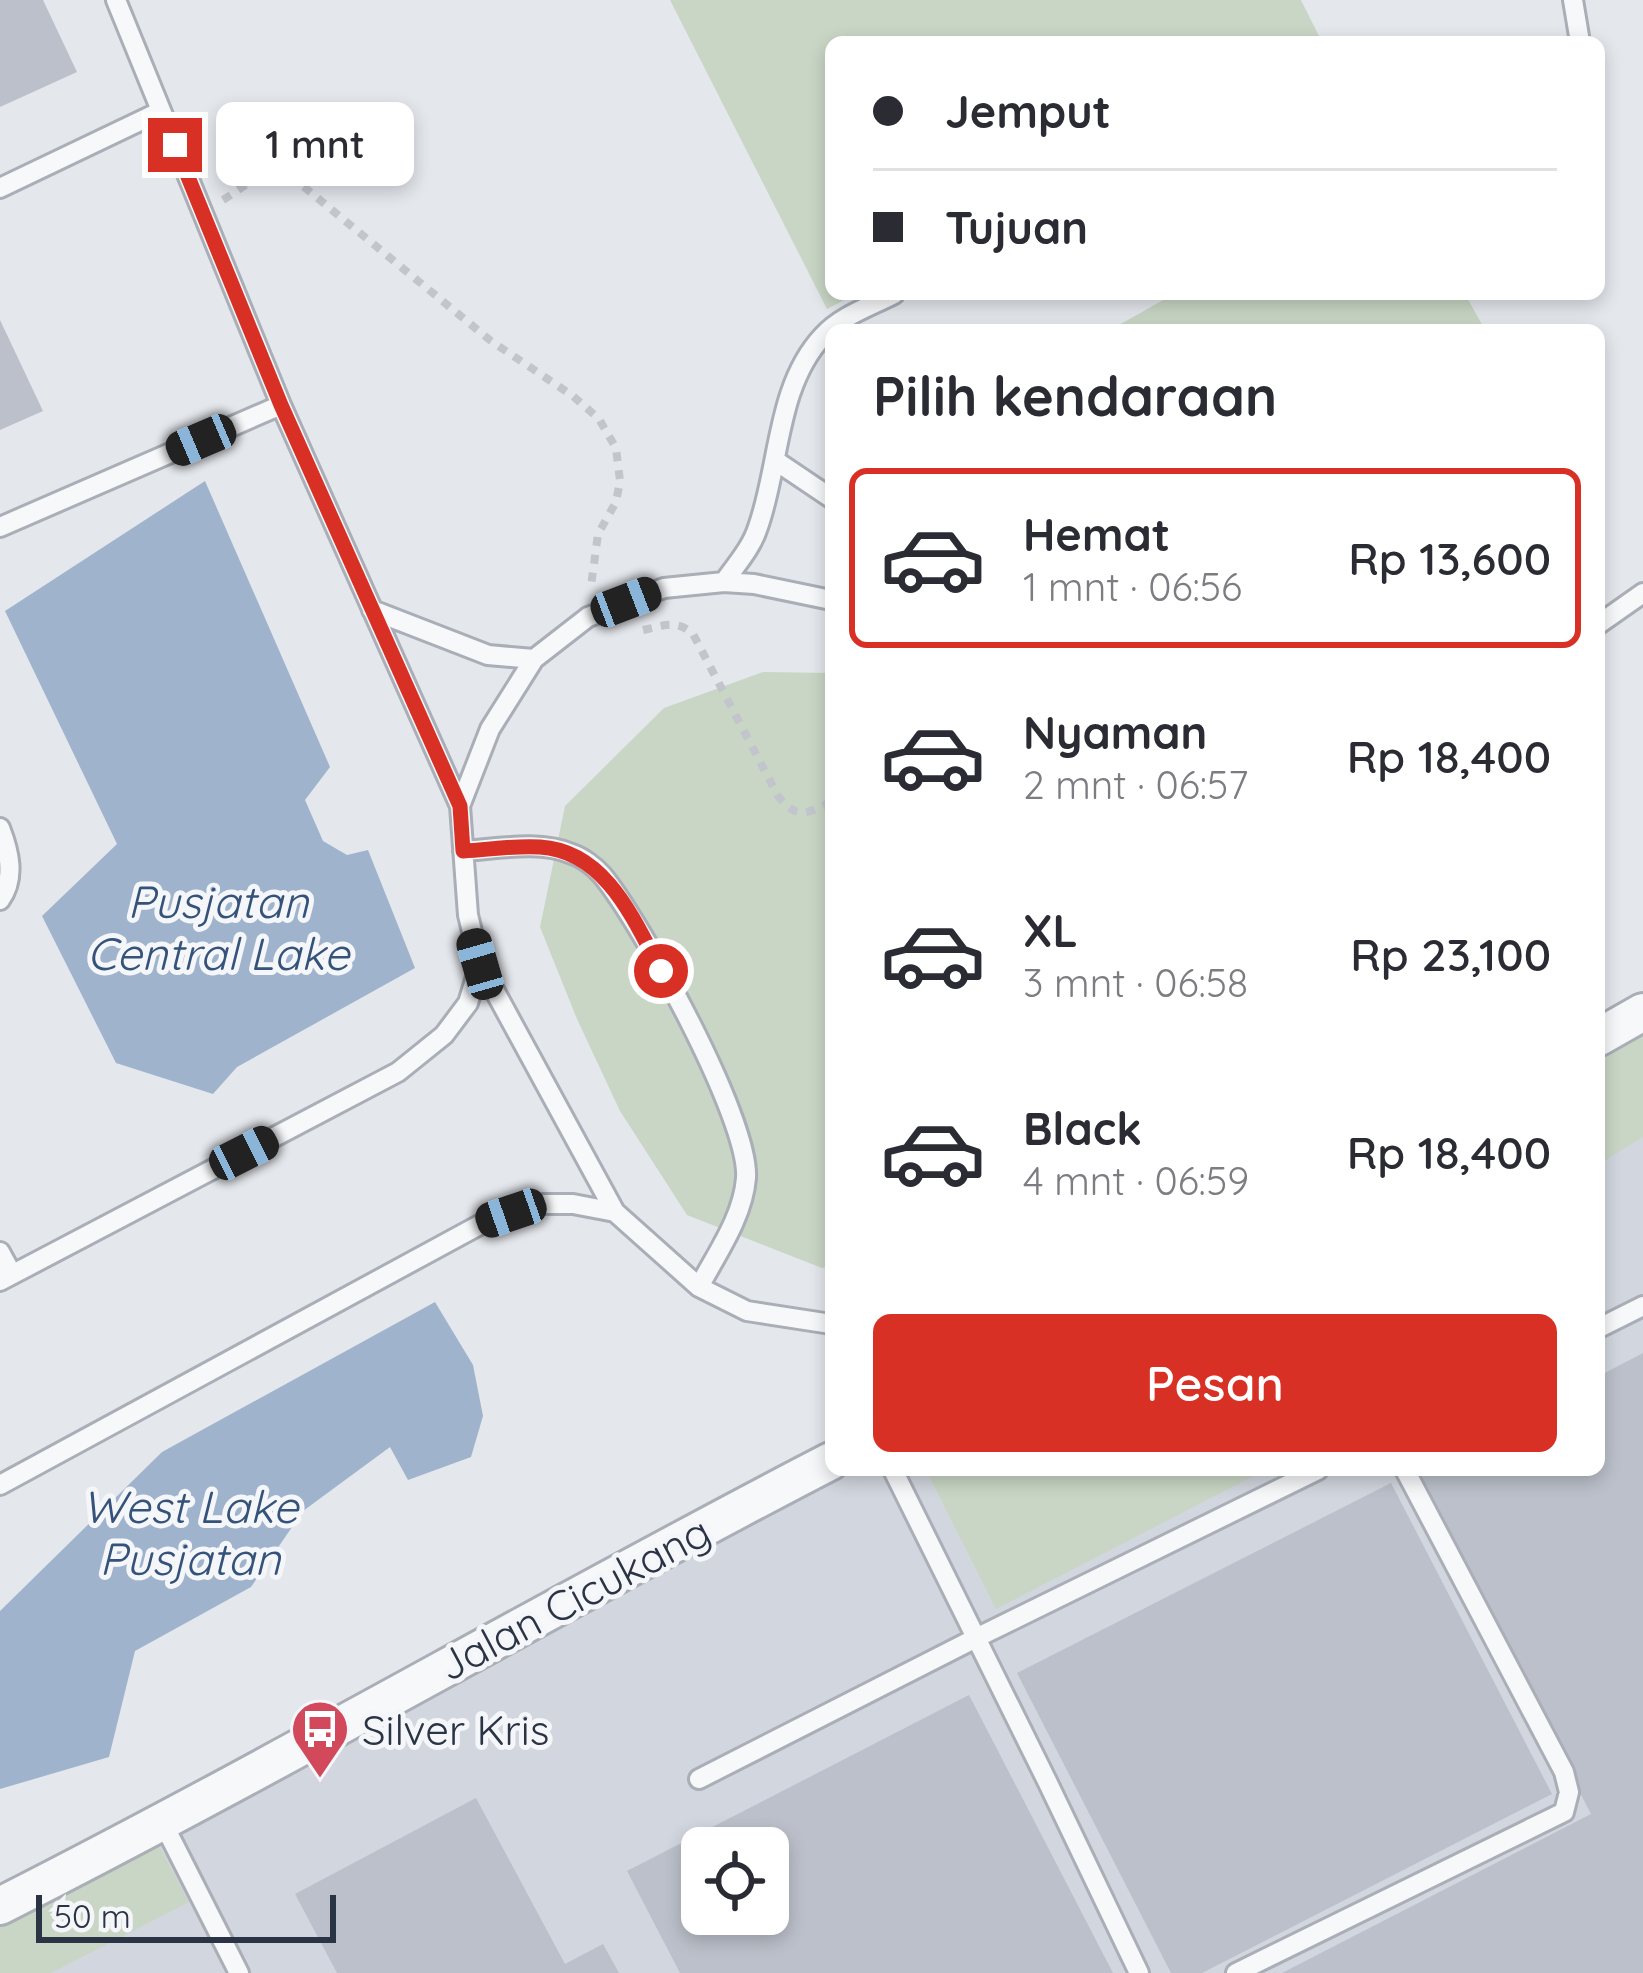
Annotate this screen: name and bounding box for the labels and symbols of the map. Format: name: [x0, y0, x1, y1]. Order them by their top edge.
callout: 1 mnt: [217, 103, 415, 187]
route end: [148, 118, 202, 172]
car: [161, 409, 241, 471]
car: [586, 572, 666, 632]
water label: Pusjatan Central Lake: [87, 873, 351, 981]
car: [453, 924, 507, 1004]
route start: [634, 944, 688, 998]
car: [204, 1121, 284, 1185]
car: [471, 1184, 551, 1242]
water label: West Lake Pusjatan: [82, 1478, 300, 1586]
street label: Jalan Cicukang: [429, 1504, 719, 1692]
bus stop icon: Silver Kris: [289, 1698, 351, 1780]
place label: Silver Kris: [362, 1703, 549, 1756]
scale bar: [36, 1889, 336, 1942]

